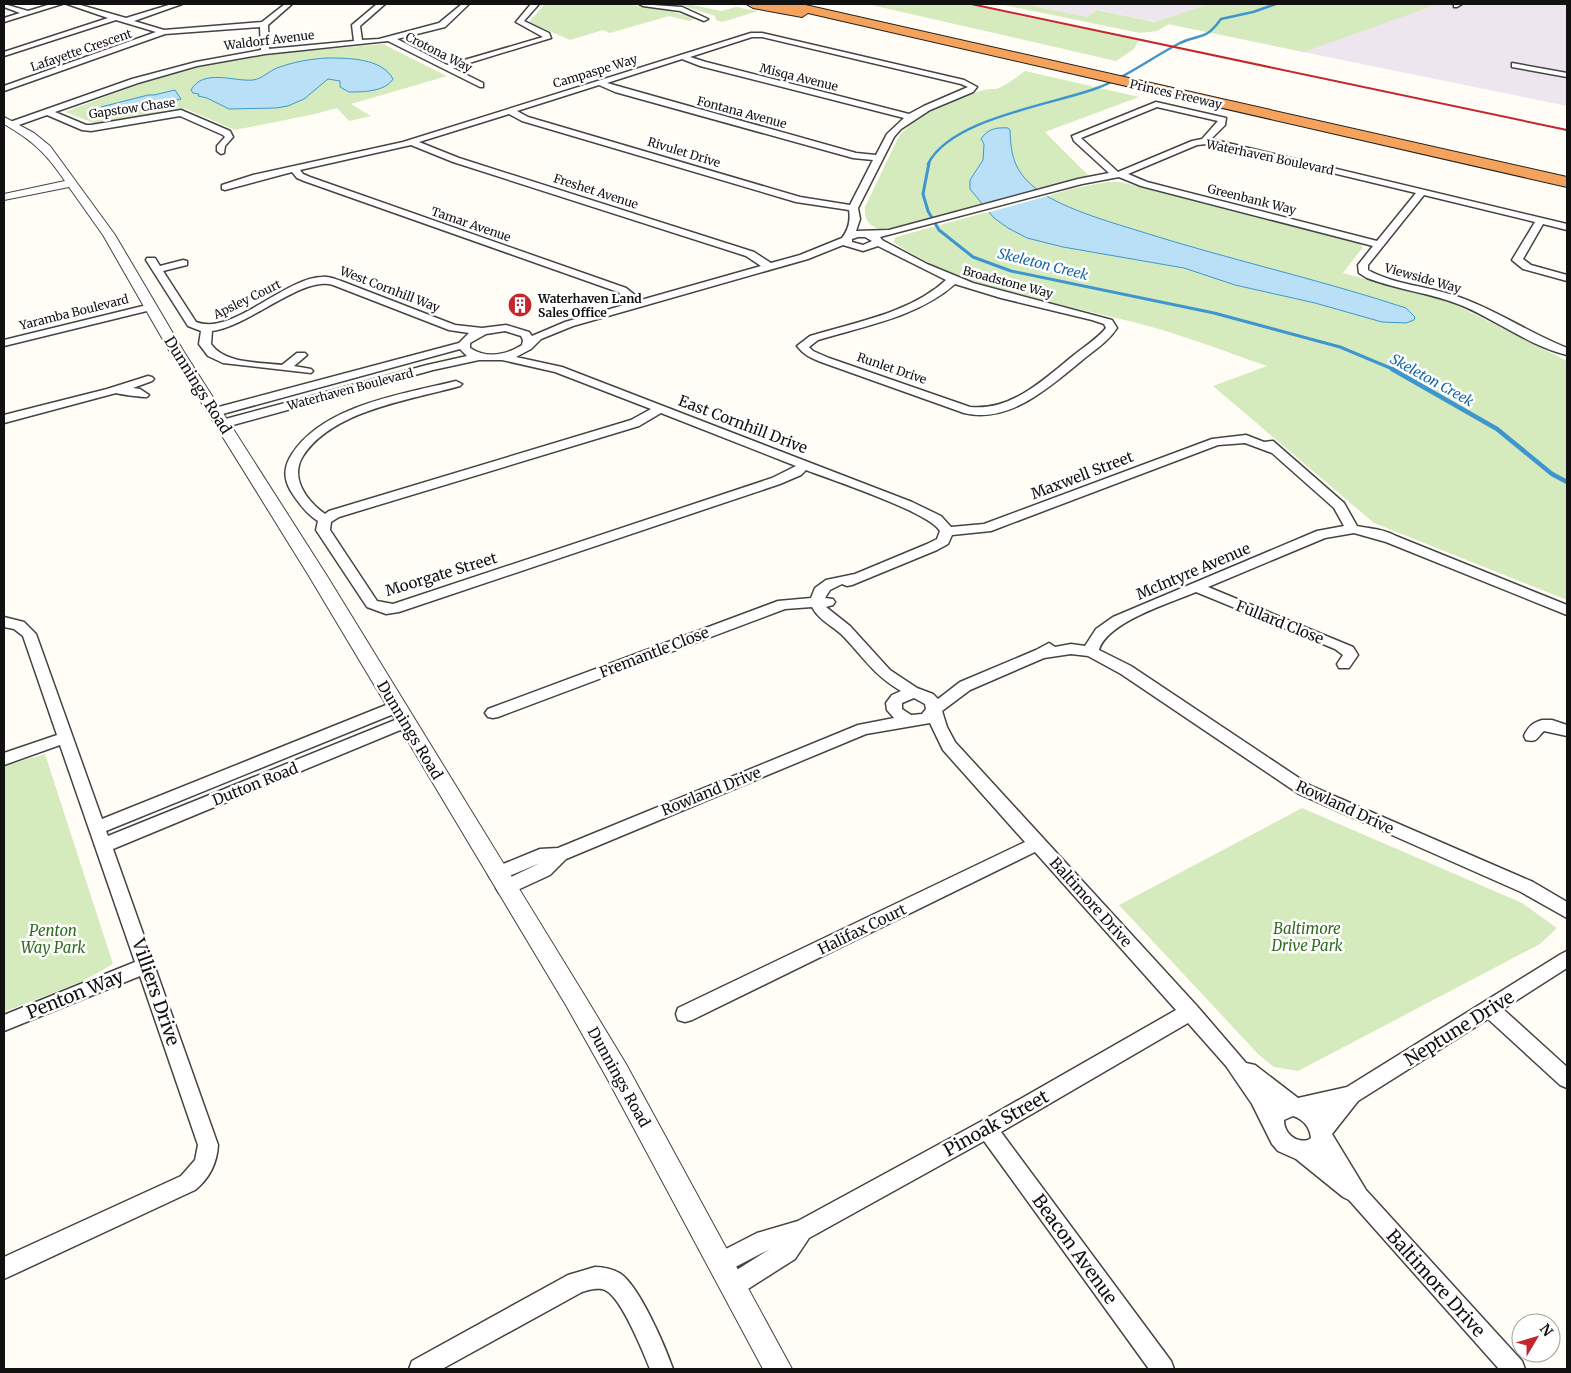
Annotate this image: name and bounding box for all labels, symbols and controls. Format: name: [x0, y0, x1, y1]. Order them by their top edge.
street label: Lafayette Crescent: [28, 26, 134, 74]
street label: Waldorf Avenue: [222, 27, 315, 53]
street label: Crotona Way: [403, 29, 475, 75]
street label: Campaspe Way: [551, 51, 639, 91]
street label: Misqa Avenue: [758, 60, 840, 94]
street label: Princes Freeway: [1128, 76, 1224, 112]
street label: Fontana Avenue: [696, 93, 788, 131]
street label: Gapstow Chase: [88, 95, 176, 121]
street label: Rivulet Drive: [646, 134, 722, 170]
street label: Waterhaven Boulevard: [1204, 136, 1335, 178]
street label: Freshet Avenue: [552, 170, 640, 212]
street label: Greenbank Way: [1206, 181, 1298, 217]
street label: Tamar Avenue: [429, 203, 513, 245]
water label: Skeleton Creek: [996, 244, 1090, 284]
street label: Viewside Way: [1382, 260, 1463, 296]
street label: West Cornhill Way: [337, 263, 442, 315]
street label: Broadstone Way: [961, 263, 1055, 301]
street label: Apsley Court: [210, 276, 284, 322]
street label: Yaramba Boulevard: [17, 291, 130, 333]
place label: Waterhaven Land Sales Office: [537, 291, 642, 320]
building icon: Waterhaven Land Sales Office: [507, 292, 533, 318]
street label: Dunnings Road: [160, 333, 236, 437]
street label: Runlet Drive: [855, 349, 929, 387]
water label: Skeleton Creek: [1387, 350, 1477, 410]
street label: Waterhaven Boulevard: [284, 365, 415, 413]
street label: East Cornhill Drive: [676, 391, 810, 457]
street label: Maxwell Street: [1028, 447, 1136, 503]
street label: McIntyre Avenue: [1133, 538, 1253, 604]
street label: Moorgate Street: [383, 548, 499, 600]
street label: Fullard Close: [1233, 596, 1327, 648]
street label: Fremantle Close: [597, 622, 712, 682]
street label: Dunnings Road: [373, 677, 447, 783]
street label: Dutton Road: [209, 758, 301, 810]
street label: Rowland Drive: [658, 762, 764, 820]
street label: Rowland Drive: [1293, 776, 1397, 838]
street label: Baltimore Drive: [1046, 853, 1136, 951]
street label: Halifax Court: [815, 899, 909, 959]
park label: Baltimore Drive Park: [1270, 919, 1343, 955]
park label: Penton Way Park: [21, 921, 86, 957]
street label: Villiers Drive: [127, 935, 185, 1049]
street label: Penton Way: [23, 964, 127, 1024]
street label: Neptune Drive: [1400, 985, 1518, 1071]
street label: Dunnings Road: [584, 1024, 654, 1130]
street label: Pinoak Street: [939, 1085, 1053, 1161]
street label: Beacon Avenue: [1027, 1189, 1123, 1309]
street label: Baltimore Drive: [1382, 1224, 1490, 1342]
north arrow: [1511, 1313, 1561, 1363]
text: N: [1536, 1320, 1557, 1340]

